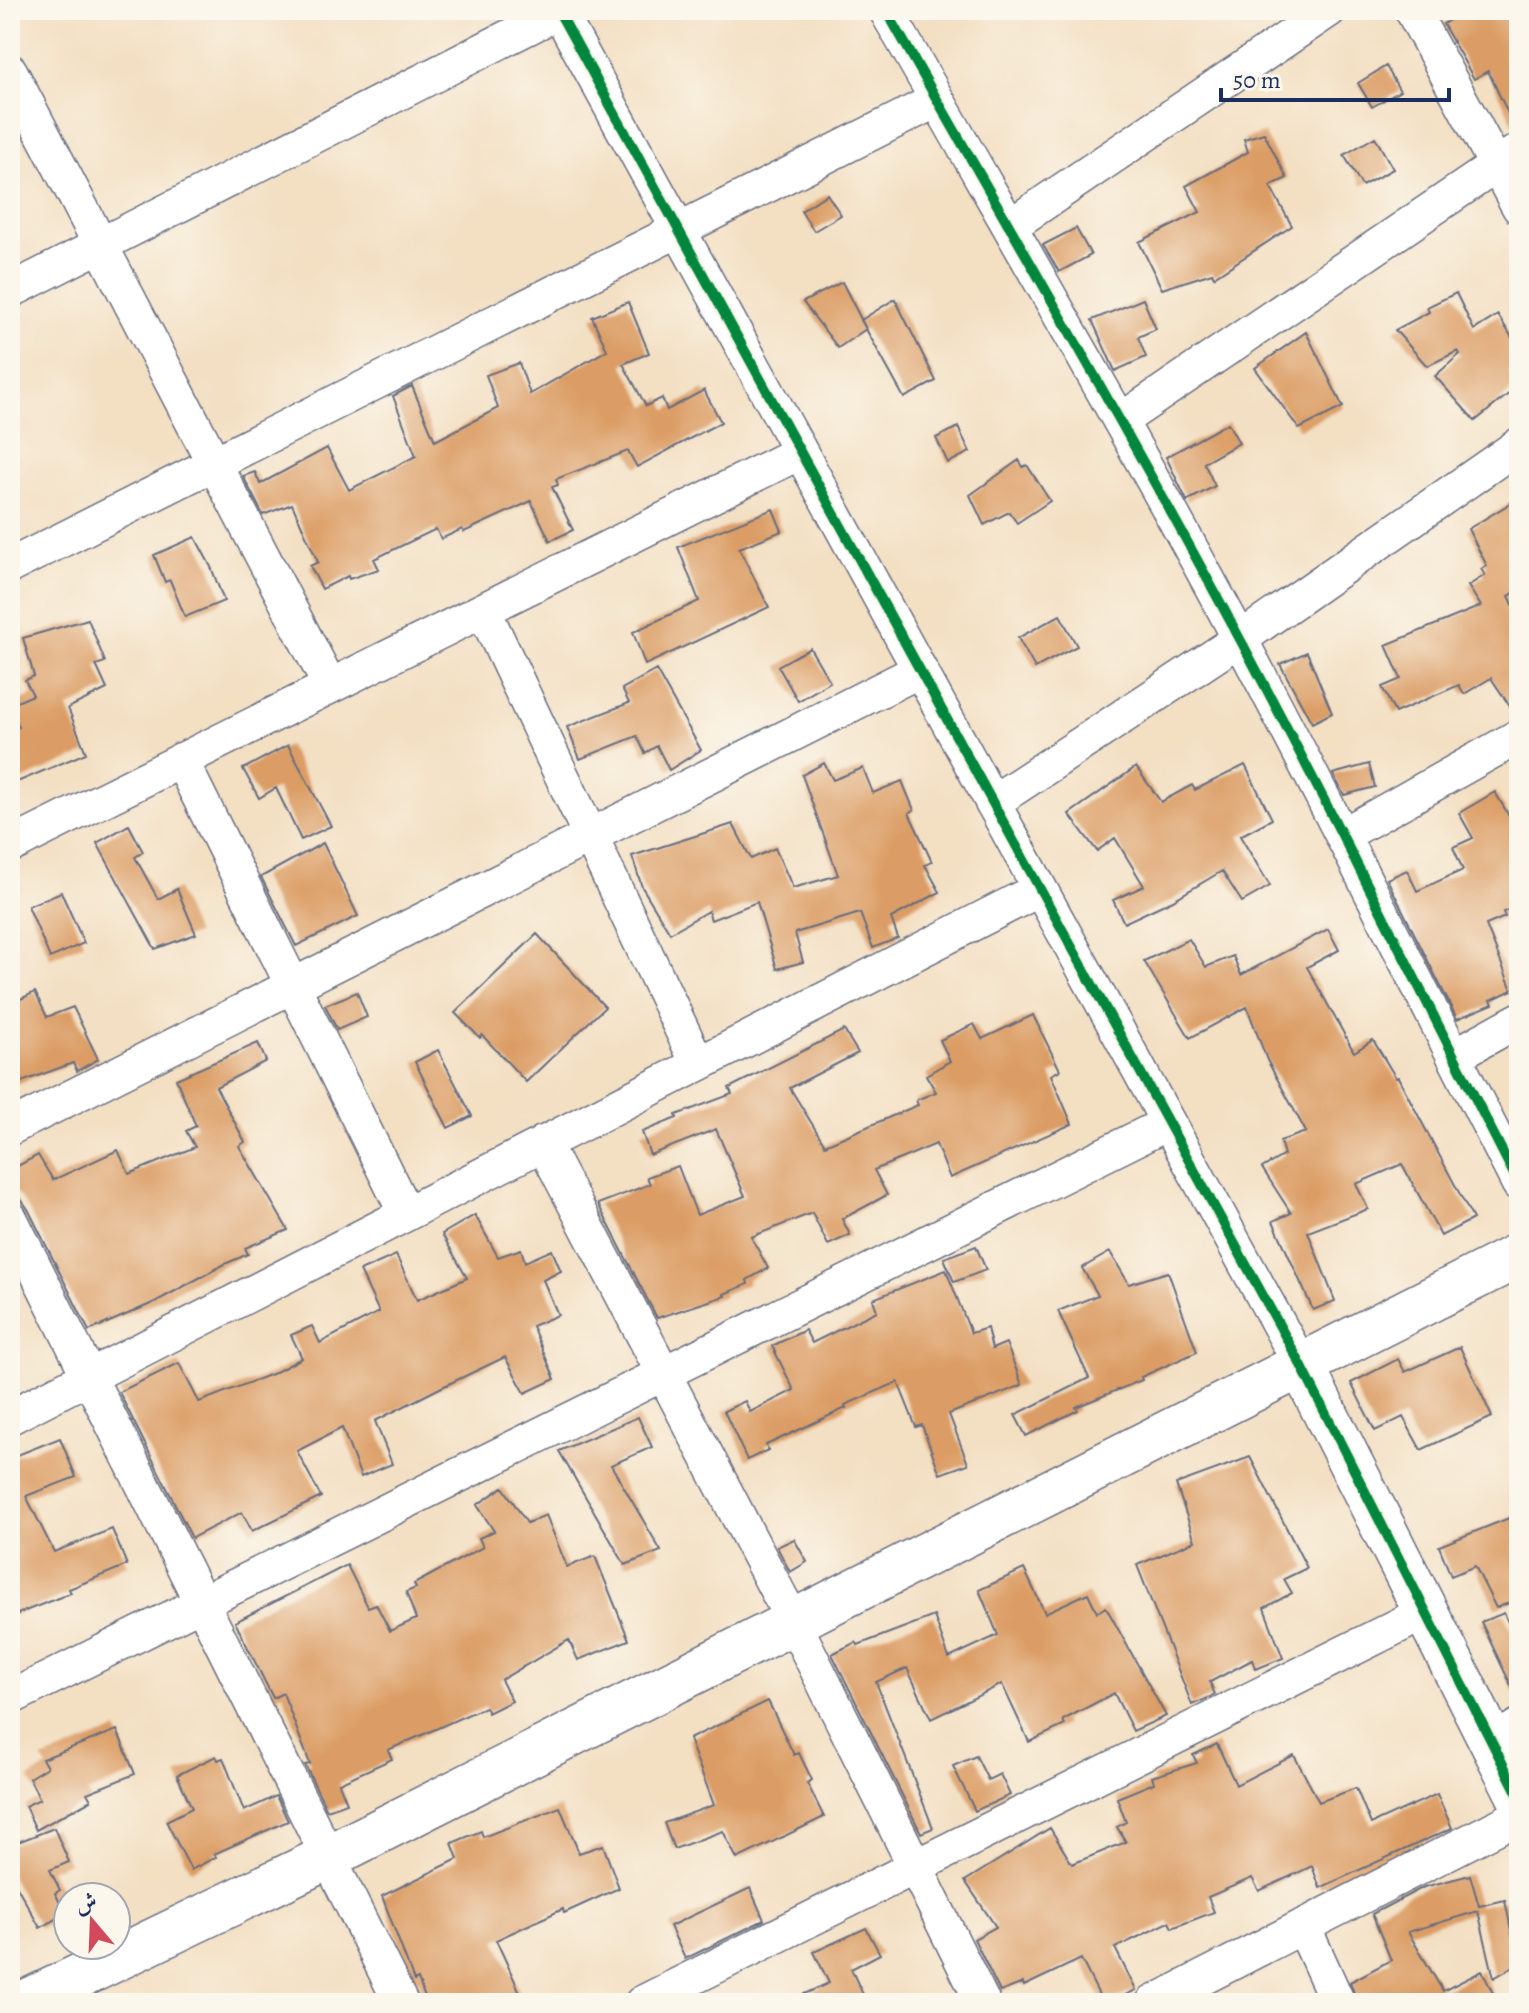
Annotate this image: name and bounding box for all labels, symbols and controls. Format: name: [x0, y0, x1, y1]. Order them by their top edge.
scale bar: [1221, 52, 1449, 102]
text: 50 m: [1233, 64, 1281, 96]
north arrow: [52, 1881, 132, 1961]
text: ش: [71, 1885, 101, 1921]

